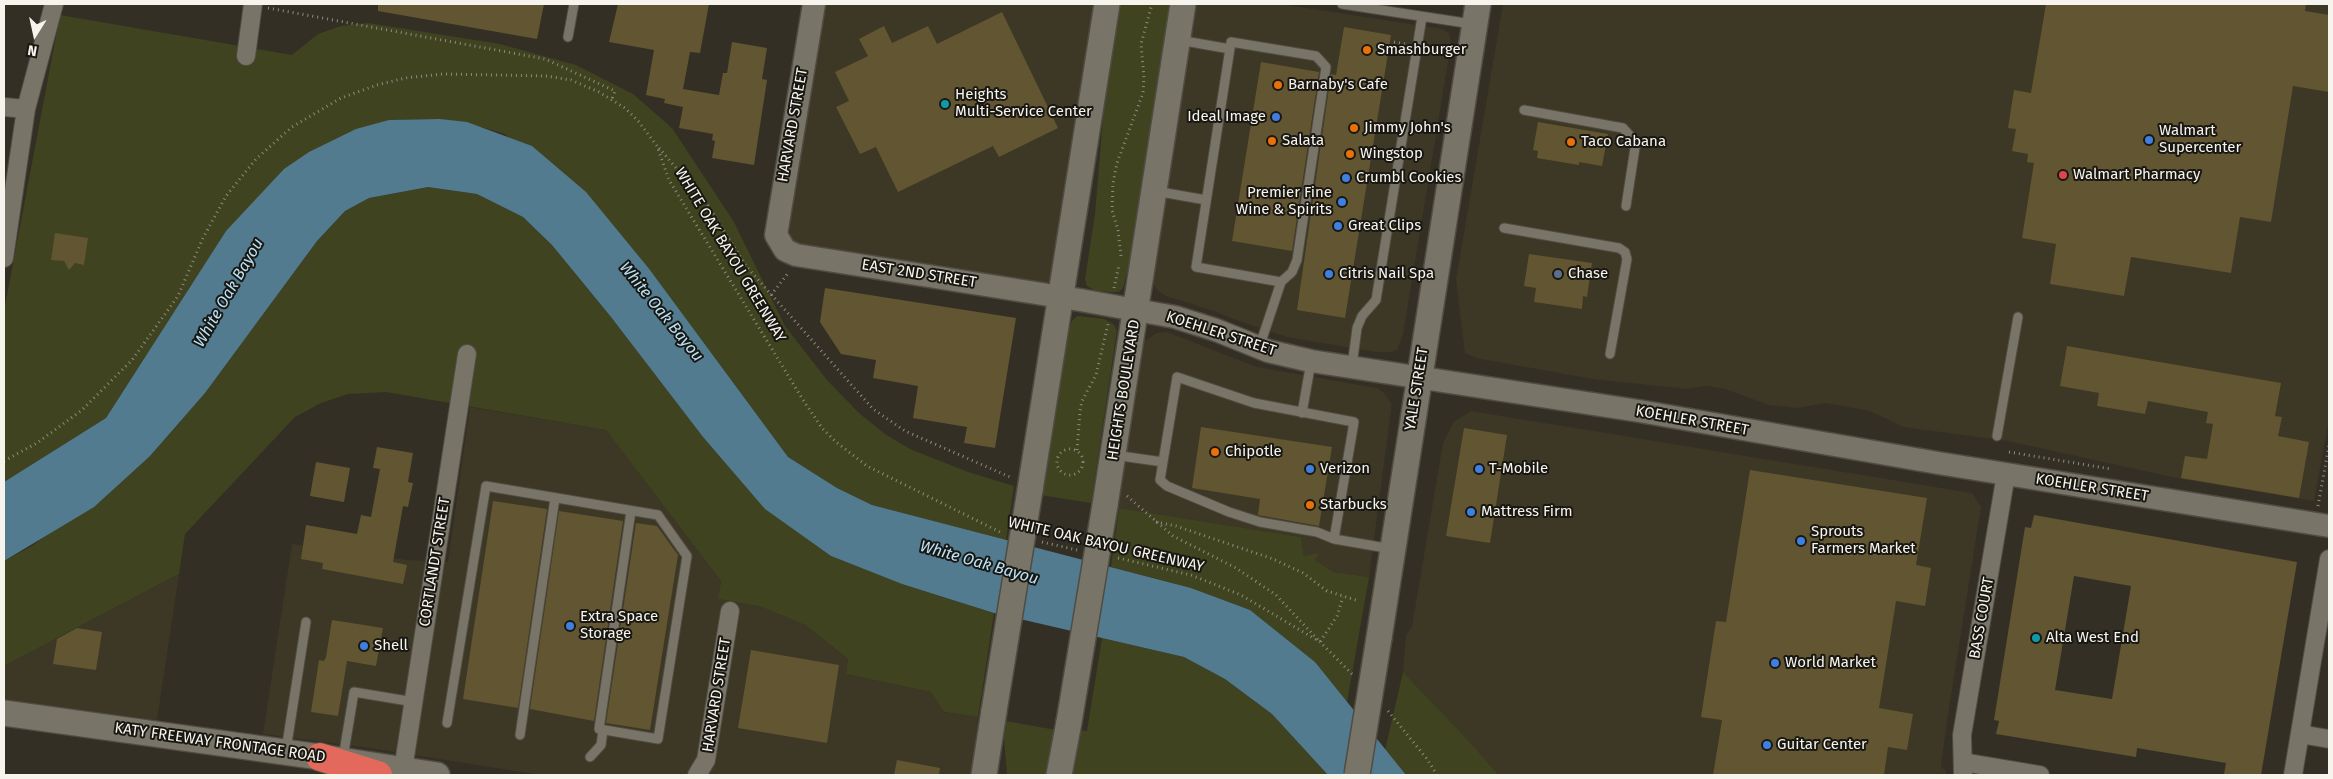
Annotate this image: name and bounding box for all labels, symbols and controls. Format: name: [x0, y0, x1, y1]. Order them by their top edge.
north arrow: [10, 10, 60, 60]
text: N: [26, 41, 38, 59]
place label: Smashburger: [1377, 41, 1467, 59]
marker: Smashburger: [1361, 44, 1373, 56]
street label: HARVARD STREET: [774, 66, 812, 184]
place label: Barnaby's Cafe: [1288, 76, 1388, 94]
marker: Barnaby's Cafe: [1272, 79, 1284, 91]
place label: Heights Multi-Service Center: [955, 86, 1092, 121]
marker: Heights Multi-Service Center: [939, 98, 951, 110]
place label: Ideal Image: [1187, 108, 1266, 126]
marker: Ideal Image: [1270, 111, 1282, 123]
place label: Jimmy John's: [1364, 119, 1451, 137]
marker: Jimmy John's: [1348, 122, 1360, 134]
place label: Walmart Supercenter: [2159, 122, 2241, 157]
place label: Salata: [1282, 132, 1324, 150]
place label: Taco Cabana: [1581, 133, 1666, 151]
marker: Walmart Supercenter: [2143, 134, 2155, 146]
marker: Salata: [1266, 135, 1278, 147]
marker: Taco Cabana: [1565, 136, 1577, 148]
place label: Wingstop: [1360, 145, 1423, 163]
marker: Wingstop: [1344, 148, 1356, 160]
street label: WHITE OAK BAYOU GREENWAY: [671, 164, 789, 346]
place label: Walmart Pharmacy: [2073, 166, 2200, 184]
place label: Crumbl Cookies: [1356, 169, 1462, 187]
marker: Walmart Pharmacy: [2057, 169, 2069, 181]
marker: Crumbl Cookies: [1340, 172, 1352, 184]
place label: Premier Fine Wine & Spirits: [1236, 184, 1332, 219]
marker: Premier Fine Wine & Spirits: [1336, 196, 1348, 208]
place label: Great Clips: [1348, 217, 1421, 235]
marker: Great Clips: [1332, 220, 1344, 232]
water label: White Oak Bayou: [190, 235, 268, 351]
street label: EAST 2ND STREET: [860, 256, 978, 292]
water label: White Oak Bayou: [615, 258, 707, 366]
place label: Citris Nail Spa: [1339, 265, 1434, 283]
place label: Chase: [1568, 265, 1608, 283]
marker: Citris Nail Spa: [1323, 268, 1335, 280]
marker: Chase: [1552, 268, 1564, 280]
street label: KOEHLER STREET: [1164, 308, 1278, 360]
street label: HEIGHTS BOULEVARD: [1104, 318, 1144, 462]
street label: YALE STREET: [1402, 346, 1432, 432]
street label: KOEHLER STREET: [1634, 402, 1750, 440]
place label: Chipotle: [1225, 443, 1282, 461]
marker: Chipotle: [1209, 446, 1221, 458]
place label: Verizon: [1320, 460, 1370, 478]
place label: T-Mobile: [1489, 460, 1548, 478]
marker: Verizon: [1304, 463, 1316, 475]
marker: T-Mobile: [1473, 463, 1485, 475]
street label: KOEHLER STREET: [2034, 470, 2150, 506]
street label: CORTLANDT STREET: [416, 496, 454, 628]
place label: Starbucks: [1320, 496, 1387, 514]
marker: Starbucks: [1304, 499, 1316, 511]
place label: Mattress Firm: [1481, 503, 1573, 521]
marker: Mattress Firm: [1465, 506, 1477, 518]
street label: WHITE OAK BAYOU GREENWAY: [1006, 514, 1206, 576]
place label: Sprouts Farmers Market: [1811, 523, 1916, 558]
marker: Sprouts Farmers Market: [1795, 535, 1807, 547]
water label: White Oak Bayou: [918, 537, 1040, 589]
street label: BASS COURT: [1966, 576, 1998, 660]
place label: Extra Space Storage: [580, 608, 658, 643]
marker: Extra Space Storage: [564, 620, 576, 632]
place label: Alta West End: [2046, 629, 2139, 647]
marker: Alta West End: [2030, 632, 2042, 644]
street label: HARVARD STREET: [699, 636, 735, 754]
place label: Shell: [374, 637, 408, 655]
marker: Shell: [358, 640, 370, 652]
place label: World Market: [1785, 654, 1876, 672]
marker: World Market: [1769, 657, 1781, 669]
street label: KATY FREEWAY FRONTAGE ROAD: [113, 719, 327, 767]
place label: Guitar Center: [1777, 736, 1867, 754]
marker: Guitar Center: [1761, 739, 1773, 751]

